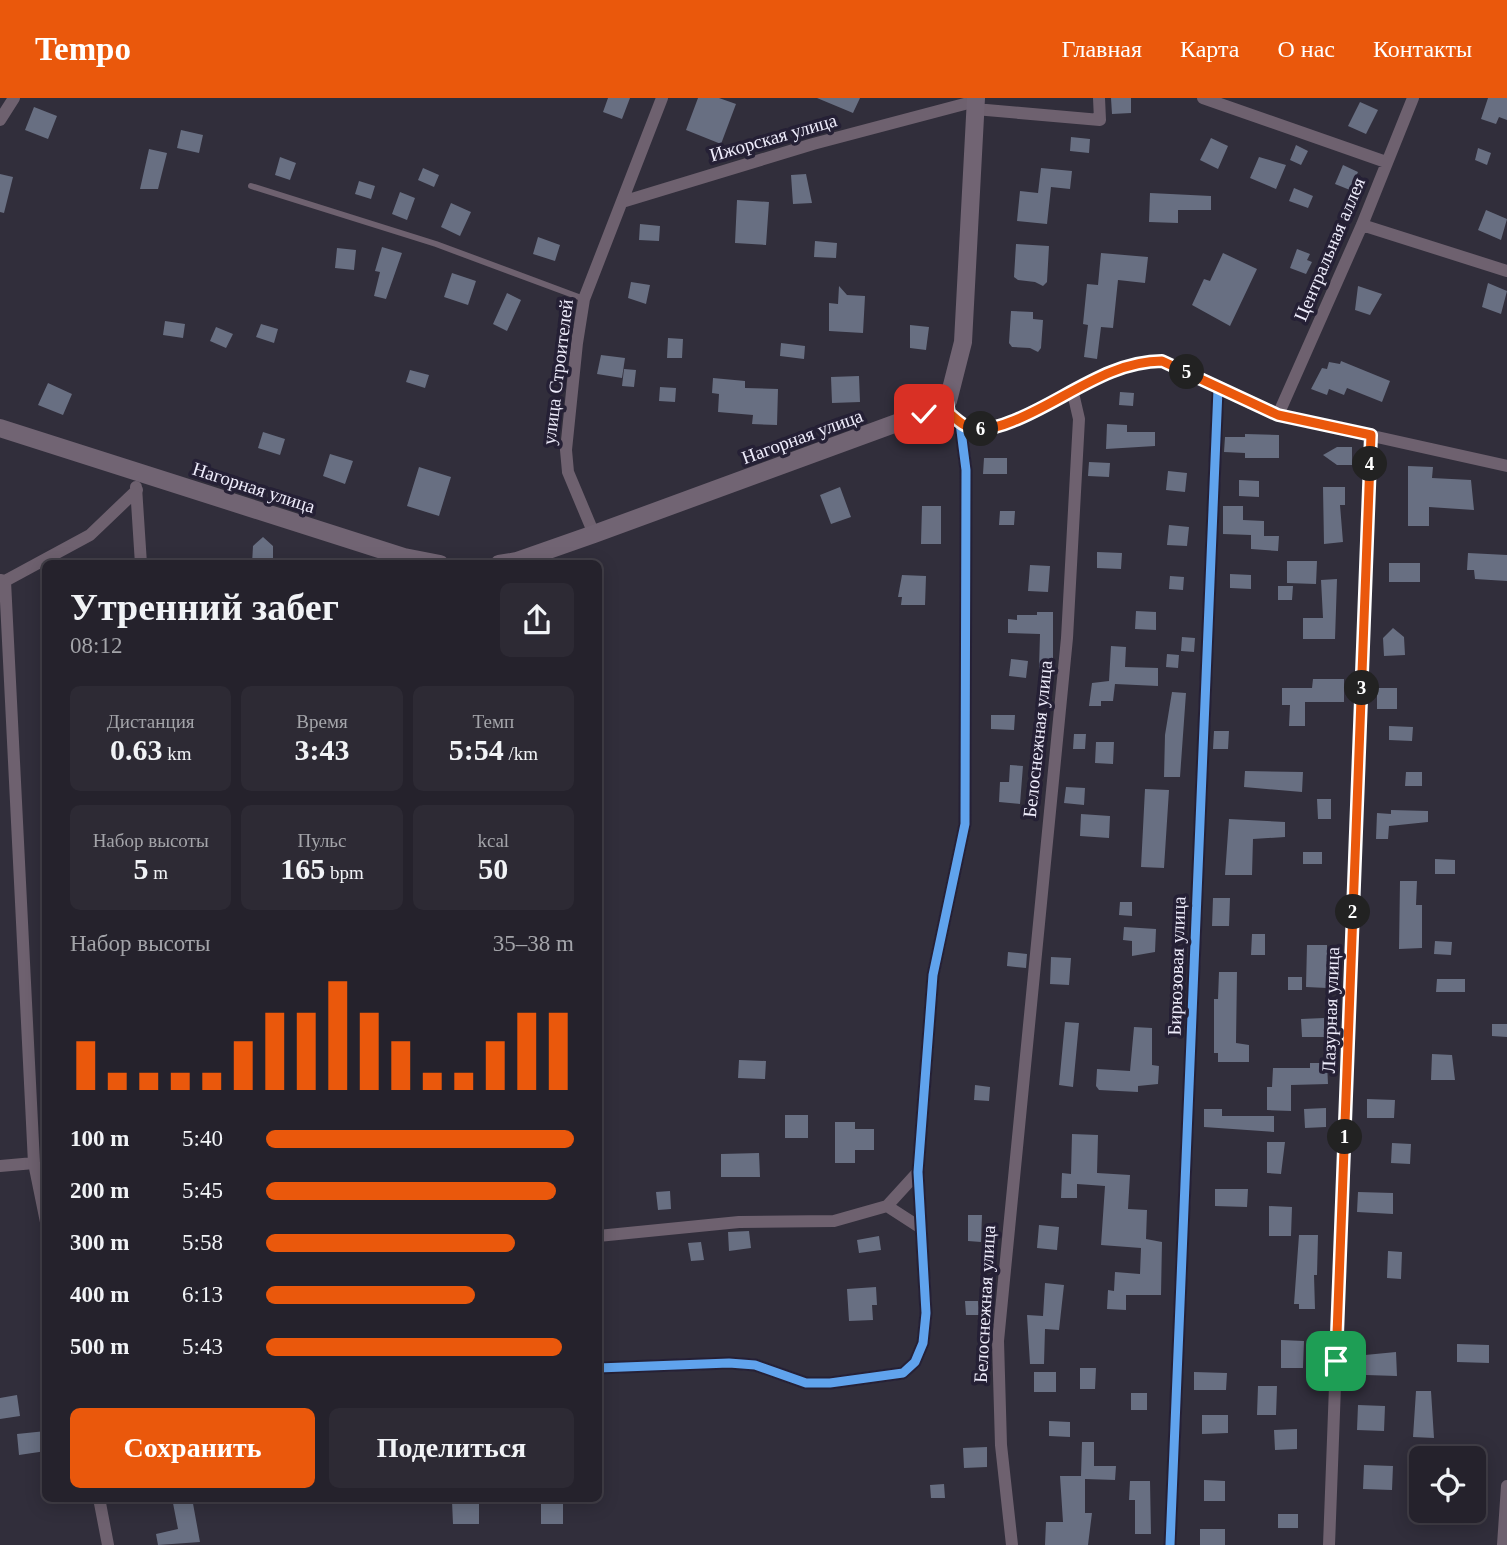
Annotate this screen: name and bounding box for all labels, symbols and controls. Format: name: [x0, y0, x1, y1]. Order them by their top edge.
text: Tempo: [35, 31, 131, 67]
text: Главная: [1061, 36, 1142, 62]
text: Карта: [1180, 36, 1239, 62]
text: О нас: [1277, 36, 1335, 62]
text: Контакты: [1373, 36, 1472, 62]
street label: Ижорская улица: [707, 109, 840, 166]
street label: Центральная аллея: [1290, 174, 1369, 324]
street label: улица Строителей: [538, 298, 577, 446]
pin: 5: [1170, 354, 1204, 390]
text: 5: [1182, 361, 1191, 382]
pin: [894, 384, 954, 444]
icon: check: [905, 395, 943, 433]
street label: Нагорная улица: [739, 405, 866, 468]
pin: 6: [964, 412, 998, 446]
text: 6: [976, 418, 985, 439]
pin: 4: [1352, 446, 1388, 482]
text: 4: [1365, 453, 1374, 474]
street label: Нагорная улица: [190, 458, 318, 517]
button: share: [500, 583, 574, 657]
text: Утренний забег: [70, 586, 339, 628]
text: 08:12: [70, 633, 122, 658]
street label: Белоснежная улица: [1019, 659, 1056, 819]
pin: 3: [1344, 670, 1380, 706]
text: 3: [1357, 677, 1366, 698]
text: Дистанция: [107, 711, 195, 732]
text: Время: [296, 711, 348, 732]
text: Темп: [473, 711, 514, 732]
text: 0.63: [110, 733, 162, 766]
text: 3:43: [294, 733, 349, 766]
text: 5:54: [449, 733, 504, 766]
text: km: [162, 743, 191, 764]
text: /km: [504, 743, 538, 764]
text: Набор высоты: [93, 830, 209, 851]
text: Пульс: [298, 830, 346, 851]
text: kcal: [477, 830, 509, 851]
text: 5: [133, 852, 148, 885]
text: 165: [280, 852, 325, 885]
text: 50: [478, 852, 508, 885]
text: m: [148, 862, 168, 883]
text: bpm: [325, 862, 364, 883]
pin: 2: [1336, 894, 1370, 930]
street label: Бирюзовая улица: [1164, 896, 1189, 1036]
text: 2: [1348, 901, 1357, 922]
text: Набор высоты: [70, 931, 211, 956]
text: 35–38 m: [493, 931, 574, 956]
street label: Лазурная улица: [1318, 946, 1343, 1074]
pin: 1: [1328, 1119, 1362, 1154]
text: 100 m: [70, 1126, 129, 1151]
text: 5:40: [182, 1126, 223, 1151]
text: 1: [1340, 1126, 1349, 1147]
text: 200 m: [70, 1178, 129, 1203]
text: 5:45: [182, 1178, 223, 1203]
street label: Белоснежная улица: [970, 1224, 999, 1383]
text: 300 m: [70, 1230, 129, 1255]
text: 5:58: [182, 1230, 223, 1255]
text: 400 m: [70, 1282, 129, 1307]
text: 6:13: [182, 1282, 223, 1307]
pin: [1306, 1331, 1366, 1391]
text: 500 m: [70, 1334, 129, 1359]
text: 5:43: [182, 1334, 223, 1359]
icon: arrive: [1317, 1342, 1355, 1380]
button: Сохранить: [70, 1408, 315, 1488]
button: Поделиться: [329, 1408, 574, 1488]
map controls: [1409, 1446, 1486, 1523]
button: locate: [1409, 1446, 1486, 1523]

